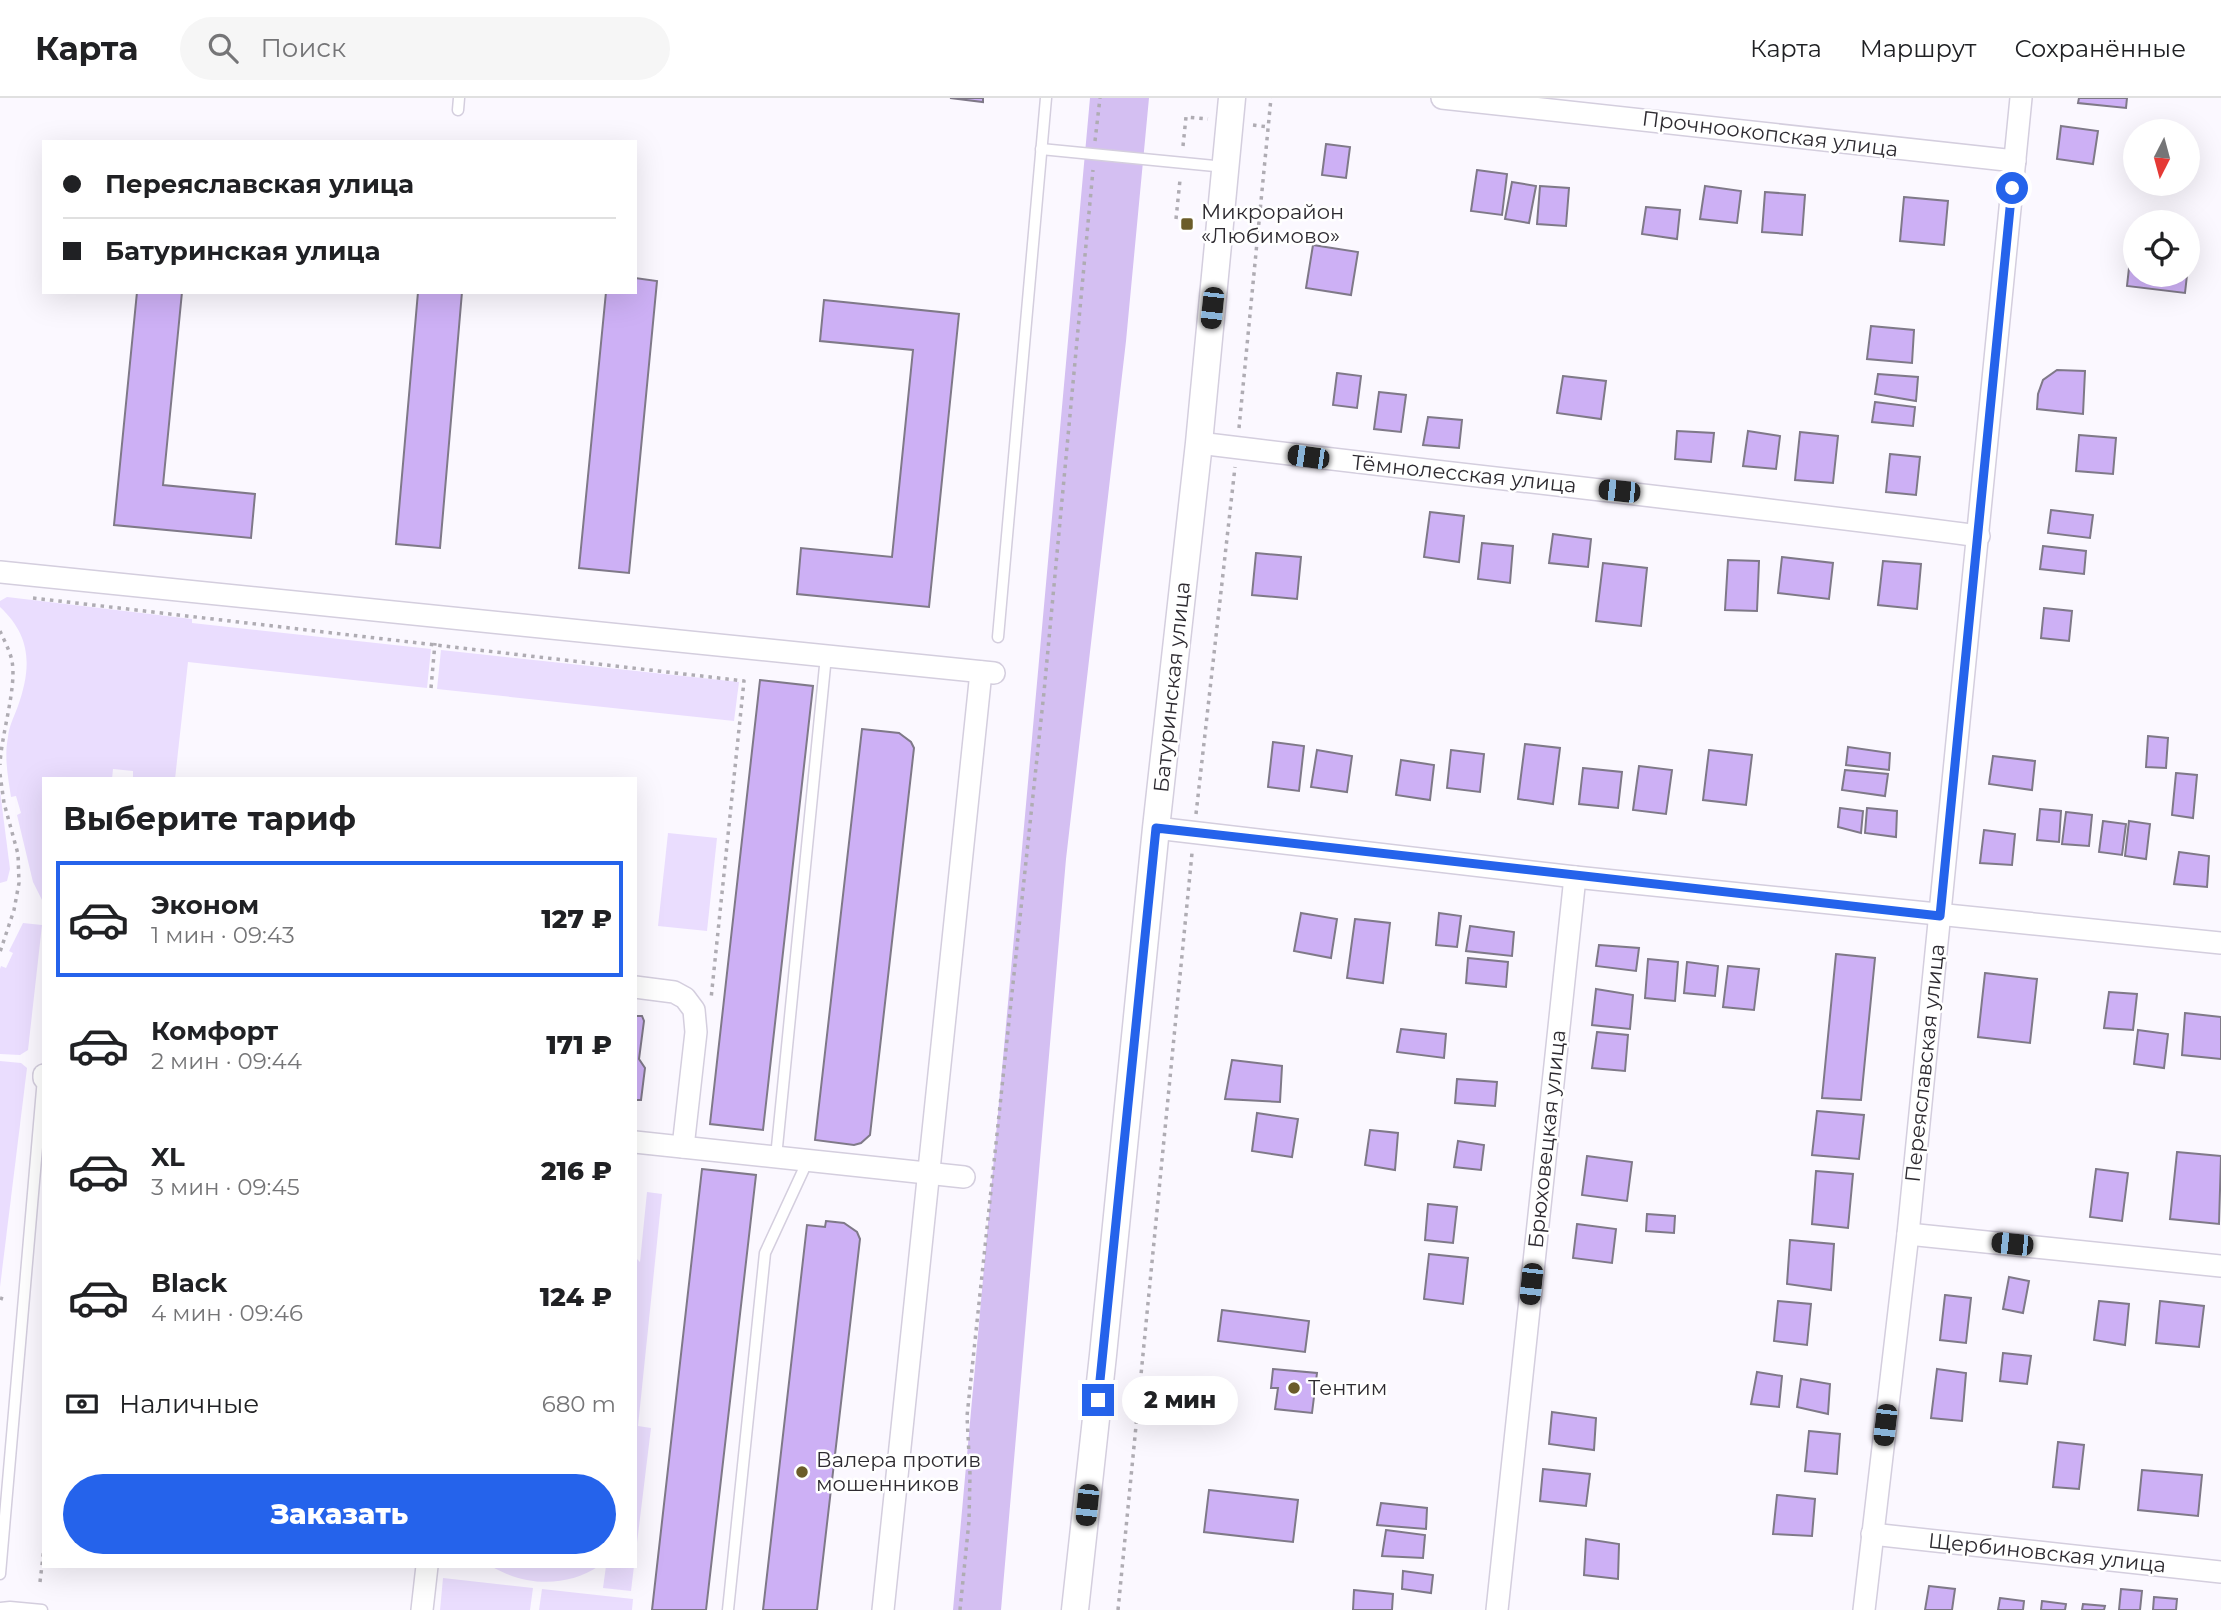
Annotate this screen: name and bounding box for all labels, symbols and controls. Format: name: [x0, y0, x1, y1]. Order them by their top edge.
search box: [180, 17, 670, 80]
text: Карта: [35, 28, 138, 68]
icon: search: [204, 29, 242, 67]
text: Поиск: [260, 32, 346, 64]
text: Карта: [1750, 34, 1822, 63]
text: Маршрут: [1860, 34, 1976, 63]
text: Сохранённые: [2014, 34, 2186, 63]
street label: Прочноокопская улица: [1641, 105, 1899, 162]
north arrow: [2123, 119, 2200, 196]
map controls: [2123, 119, 2200, 287]
text: Переяславская улица: [105, 168, 414, 200]
route start: [1996, 172, 2028, 204]
place label: Микрорайон «Любимово»: [1201, 199, 1344, 248]
button: locate: [2123, 210, 2200, 287]
marker: Микрорайон «Любимово»: [1179, 216, 1195, 232]
text: Батуринская улица: [105, 235, 380, 267]
car: [1200, 286, 1225, 330]
car: [1286, 444, 1331, 470]
street label: Тёмнолесская улица: [1350, 449, 1578, 498]
car: [1598, 478, 1641, 504]
street label: Батуринская улица: [1148, 580, 1195, 794]
text: Выберите тариф: [63, 799, 356, 838]
icon: car: [67, 888, 130, 951]
text: Эконом: [151, 889, 259, 921]
text: 127 ₽: [541, 903, 612, 935]
text: 1 мин · 09:43: [151, 921, 295, 949]
street label: Переяславская улица: [1900, 942, 1949, 1183]
icon: car: [67, 1014, 130, 1077]
text: Комфорт: [151, 1015, 278, 1047]
street label: Брюховецкая улица: [1523, 1028, 1570, 1249]
text: 171 ₽: [546, 1029, 612, 1061]
text: 2 мин · 09:44: [151, 1047, 302, 1075]
icon: car: [67, 1140, 130, 1203]
text: XL: [151, 1141, 185, 1173]
text: 216 ₽: [541, 1155, 612, 1187]
text: 3 мин · 09:45: [151, 1173, 300, 1201]
car: [1991, 1231, 2034, 1257]
car: [1519, 1262, 1544, 1306]
icon: car: [67, 1266, 130, 1329]
text: Black: [151, 1267, 227, 1299]
text: 124 ₽: [540, 1281, 612, 1313]
text: 4 мин · 09:46: [151, 1299, 303, 1327]
place label: Тентим: [1308, 1375, 1387, 1400]
callout: 2 мин: [1122, 1376, 1238, 1424]
marker: Тентим: [1286, 1380, 1302, 1396]
route end: [1082, 1384, 1114, 1416]
icon: cash: [63, 1385, 101, 1423]
text: 2 мин: [1144, 1386, 1216, 1414]
text: Наличные: [119, 1388, 259, 1420]
text: 680 m: [542, 1390, 616, 1418]
car: [1873, 1403, 1898, 1447]
place label: Валера против мошенников: [816, 1447, 981, 1496]
marker: Валера против мошенников: [794, 1464, 810, 1480]
button: Заказать: [63, 1474, 616, 1554]
car: [1075, 1483, 1100, 1527]
street label: Щербиновская улица: [1927, 1528, 2167, 1577]

